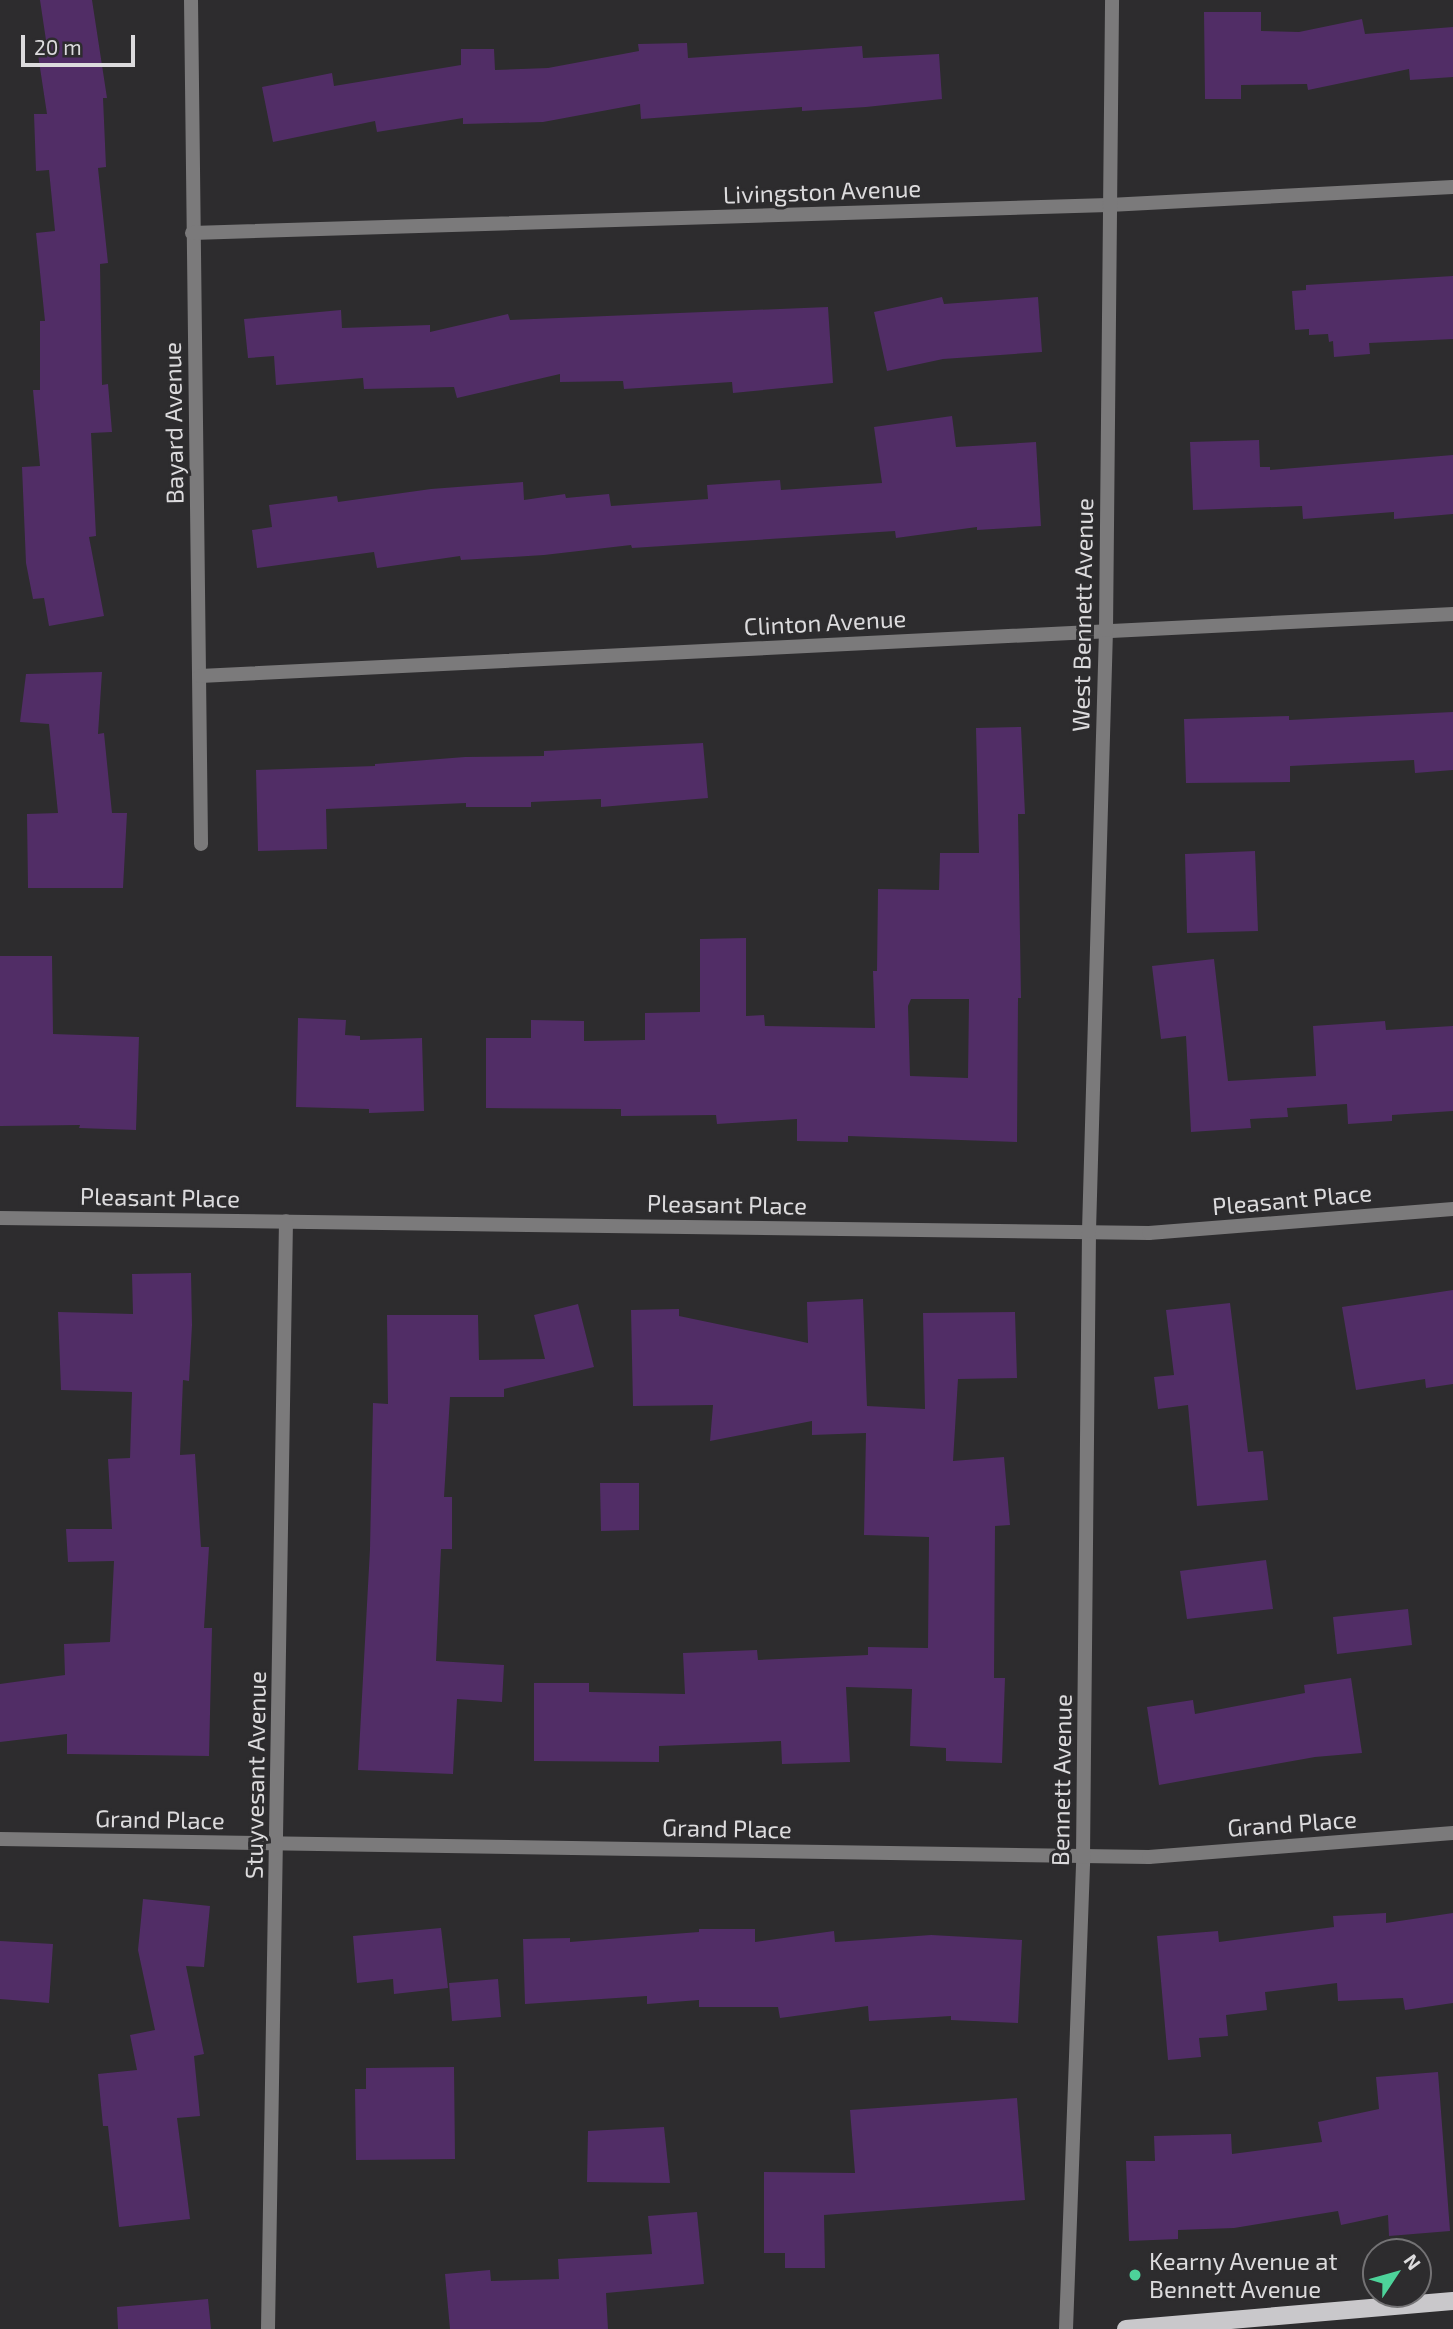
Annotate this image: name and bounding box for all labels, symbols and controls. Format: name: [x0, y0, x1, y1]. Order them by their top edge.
scale bar: [24, 21, 138, 65]
text: 20 m: [34, 34, 82, 59]
street label: Livingston Avenue: [722, 173, 922, 209]
street label: Bayard Avenue: [157, 341, 189, 505]
street label: West Bennett Avenue: [1066, 498, 1098, 732]
street label: Clinton Avenue: [743, 603, 907, 641]
street label: Pleasant Place: [1211, 1178, 1373, 1220]
street label: Pleasant Place: [80, 1181, 240, 1213]
street label: Pleasant Place: [647, 1188, 807, 1220]
street label: Stuyvesant Avenue: [239, 1670, 271, 1880]
street label: Bennett Avenue: [1045, 1693, 1077, 1867]
street label: Grand Place: [95, 1803, 225, 1835]
street label: Grand Place: [1226, 1804, 1358, 1842]
street label: Grand Place: [662, 1812, 792, 1844]
north arrow: [1362, 2238, 1432, 2308]
place label: Kearny Avenue at Bennett Avenue: [1149, 2247, 1339, 2303]
text: N: [1399, 2249, 1426, 2274]
marker: Kearny Avenue at Bennett Avenue: [1127, 2267, 1143, 2283]

